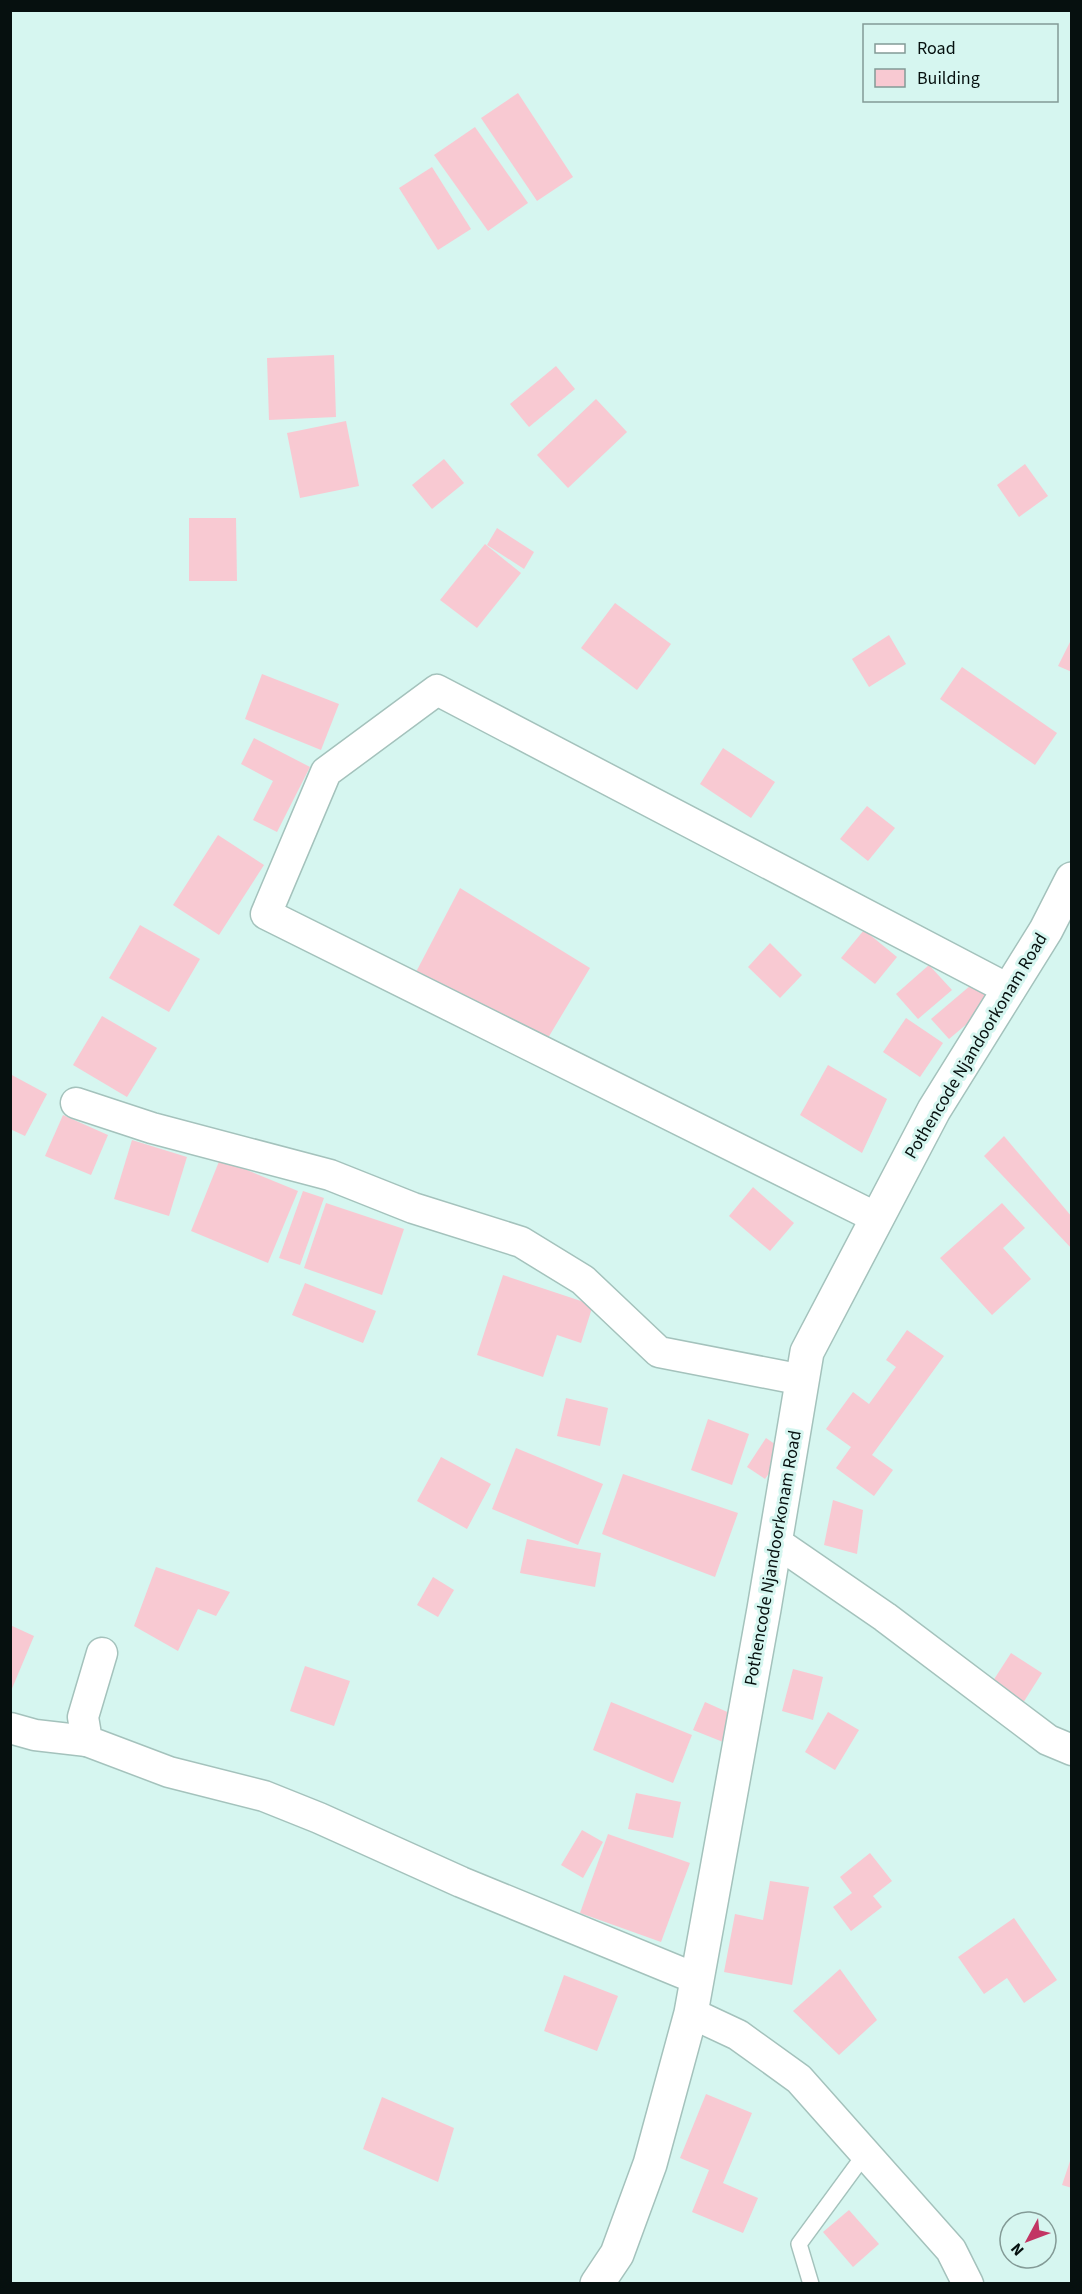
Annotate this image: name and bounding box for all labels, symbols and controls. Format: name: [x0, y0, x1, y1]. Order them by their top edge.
legend: [863, 24, 1058, 102]
text: Road: [917, 36, 956, 61]
text: Building: [917, 66, 980, 91]
street label: Pothencode Njandoorkonam Road: [899, 929, 1053, 1163]
street label: Pothencode Njandoorkonam Road: [738, 1428, 808, 1688]
north arrow: [998, 2210, 1058, 2270]
text: N: [1006, 2238, 1029, 2260]

